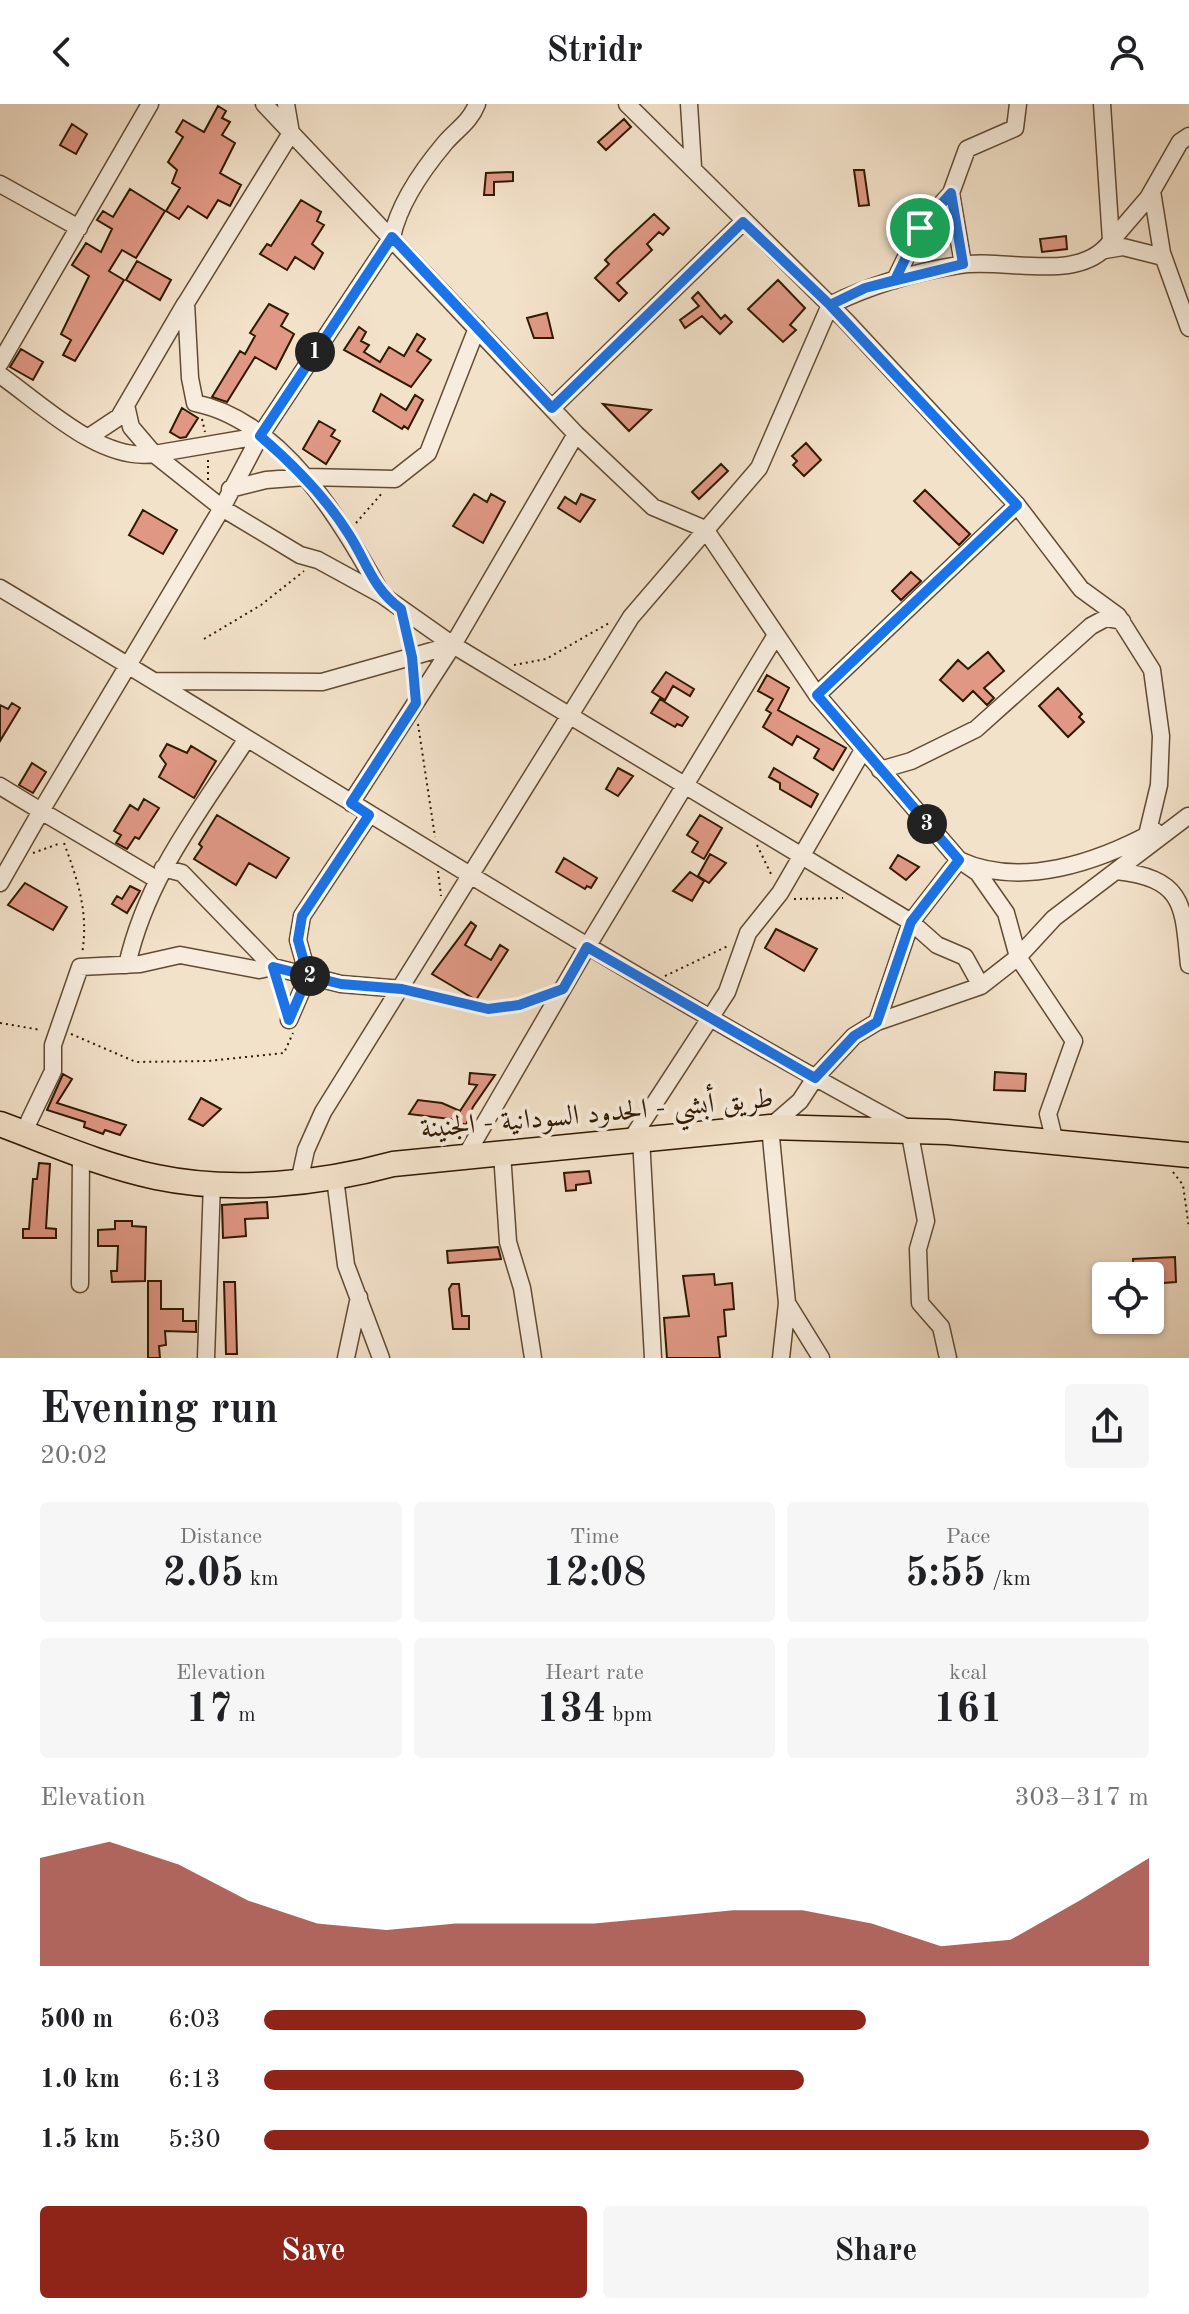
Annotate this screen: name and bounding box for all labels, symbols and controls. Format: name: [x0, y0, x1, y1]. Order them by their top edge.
icon: back: [40, 30, 84, 74]
icon: person: [1105, 30, 1149, 74]
text: Stridr: [546, 34, 643, 70]
pin: [886, 194, 954, 262]
icon: arrive: [898, 206, 942, 250]
pin: 1: [295, 332, 335, 372]
text: 1: [309, 341, 321, 363]
pin: 3: [907, 804, 947, 844]
text: 3: [921, 813, 933, 835]
pin: 2: [290, 956, 330, 996]
text: 2: [304, 965, 316, 987]
street label: طريق أبشي - الحدود السودانية - الجنينة: [419, 1078, 775, 1154]
map controls: [1092, 1262, 1164, 1334]
button: locate: [1092, 1262, 1164, 1334]
button: share: [1065, 1384, 1149, 1468]
text: Evening run: [40, 1388, 278, 1432]
text: 20:02: [40, 1443, 108, 1469]
text: Distance: [179, 1526, 262, 1548]
text: Time: [570, 1526, 619, 1548]
text: Pace: [946, 1526, 990, 1548]
text: 2.05: [163, 1555, 244, 1595]
text: 12:08: [542, 1555, 646, 1595]
text: 5:55: [905, 1555, 986, 1595]
text: km: [244, 1568, 279, 1590]
text: /km: [986, 1568, 1031, 1590]
text: Elevation: [176, 1662, 266, 1684]
text: Heart rate: [545, 1662, 644, 1684]
text: kcal: [949, 1662, 987, 1684]
text: 17: [186, 1691, 232, 1731]
text: 134: [537, 1691, 606, 1731]
text: 161: [933, 1691, 1003, 1731]
text: m: [232, 1704, 256, 1726]
text: bpm: [606, 1704, 652, 1726]
text: Elevation: [40, 1785, 146, 1811]
text: 303–317 m: [1014, 1785, 1149, 1811]
text: 500 m: [40, 2007, 113, 2033]
text: 6:03: [168, 2007, 221, 2033]
text: 1.0 km: [40, 2067, 120, 2093]
text: 6:13: [168, 2067, 221, 2093]
text: 1.5 km: [40, 2127, 120, 2153]
text: 5:30: [168, 2127, 221, 2153]
button: Save: [40, 2206, 587, 2298]
button: Share: [603, 2206, 1149, 2298]

